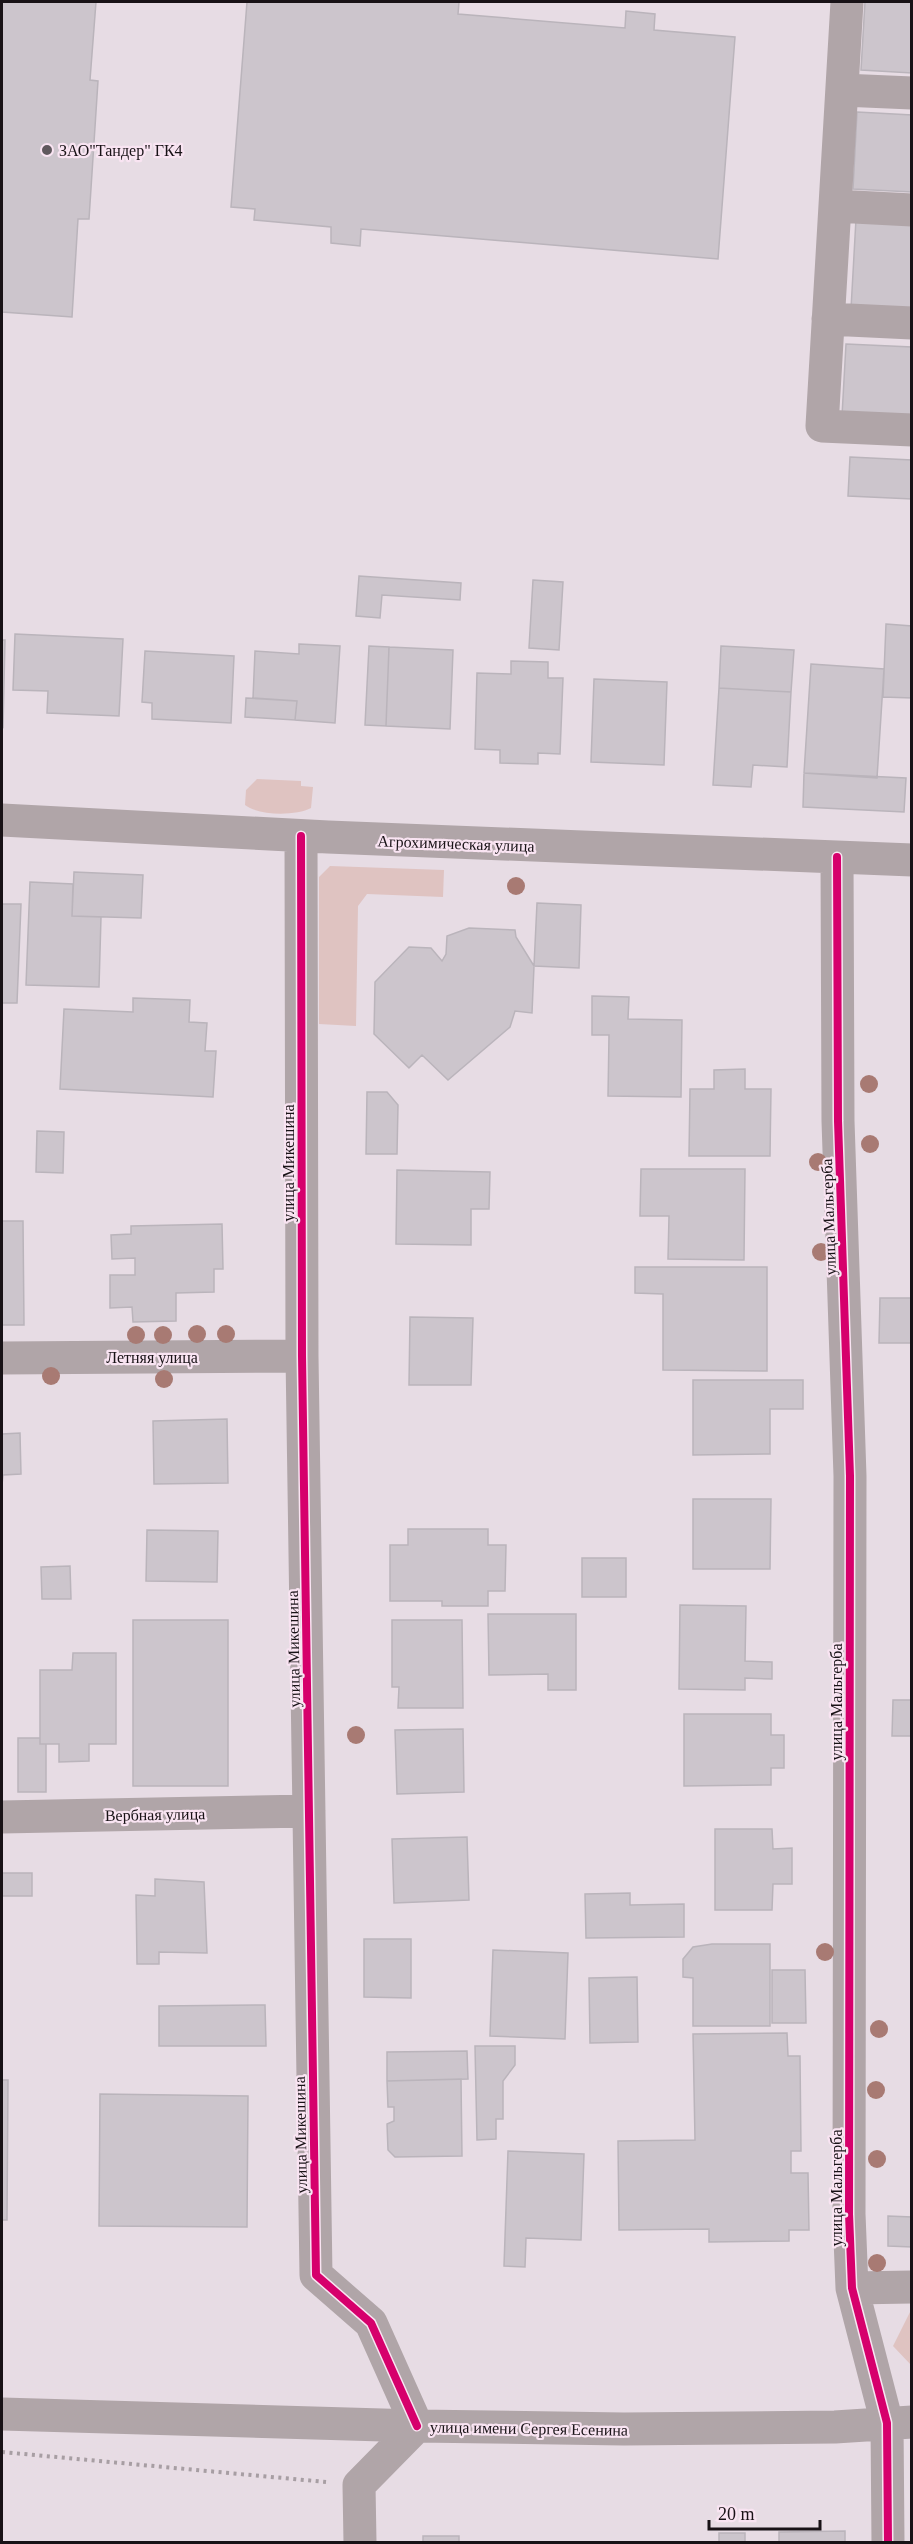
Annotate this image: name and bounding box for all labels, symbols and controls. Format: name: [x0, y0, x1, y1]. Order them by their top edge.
place label: ЗАО"Тандер" ГК4: [59, 142, 183, 160]
marker: ЗАО"Тандер" ГК4: [40, 143, 54, 157]
street label: Агрохимическая улица: [377, 832, 535, 856]
street label: улица Микешина: [280, 1104, 298, 1222]
street label: улица Мальгерба: [818, 1158, 840, 1276]
street label: Летняя улица: [106, 1349, 198, 1367]
street label: улица Микешина: [284, 1590, 304, 1708]
street label: улица Мальгерба: [828, 1644, 846, 1760]
street label: Вербная улица: [105, 1805, 205, 1825]
street label: улица Микешина: [291, 2076, 311, 2194]
street label: улица Мальгерба: [828, 2130, 846, 2246]
street label: улица имени Сергея Есенина: [430, 2418, 628, 2440]
scale bar: [709, 2493, 820, 2531]
text: 20 m: [718, 2504, 755, 2524]

